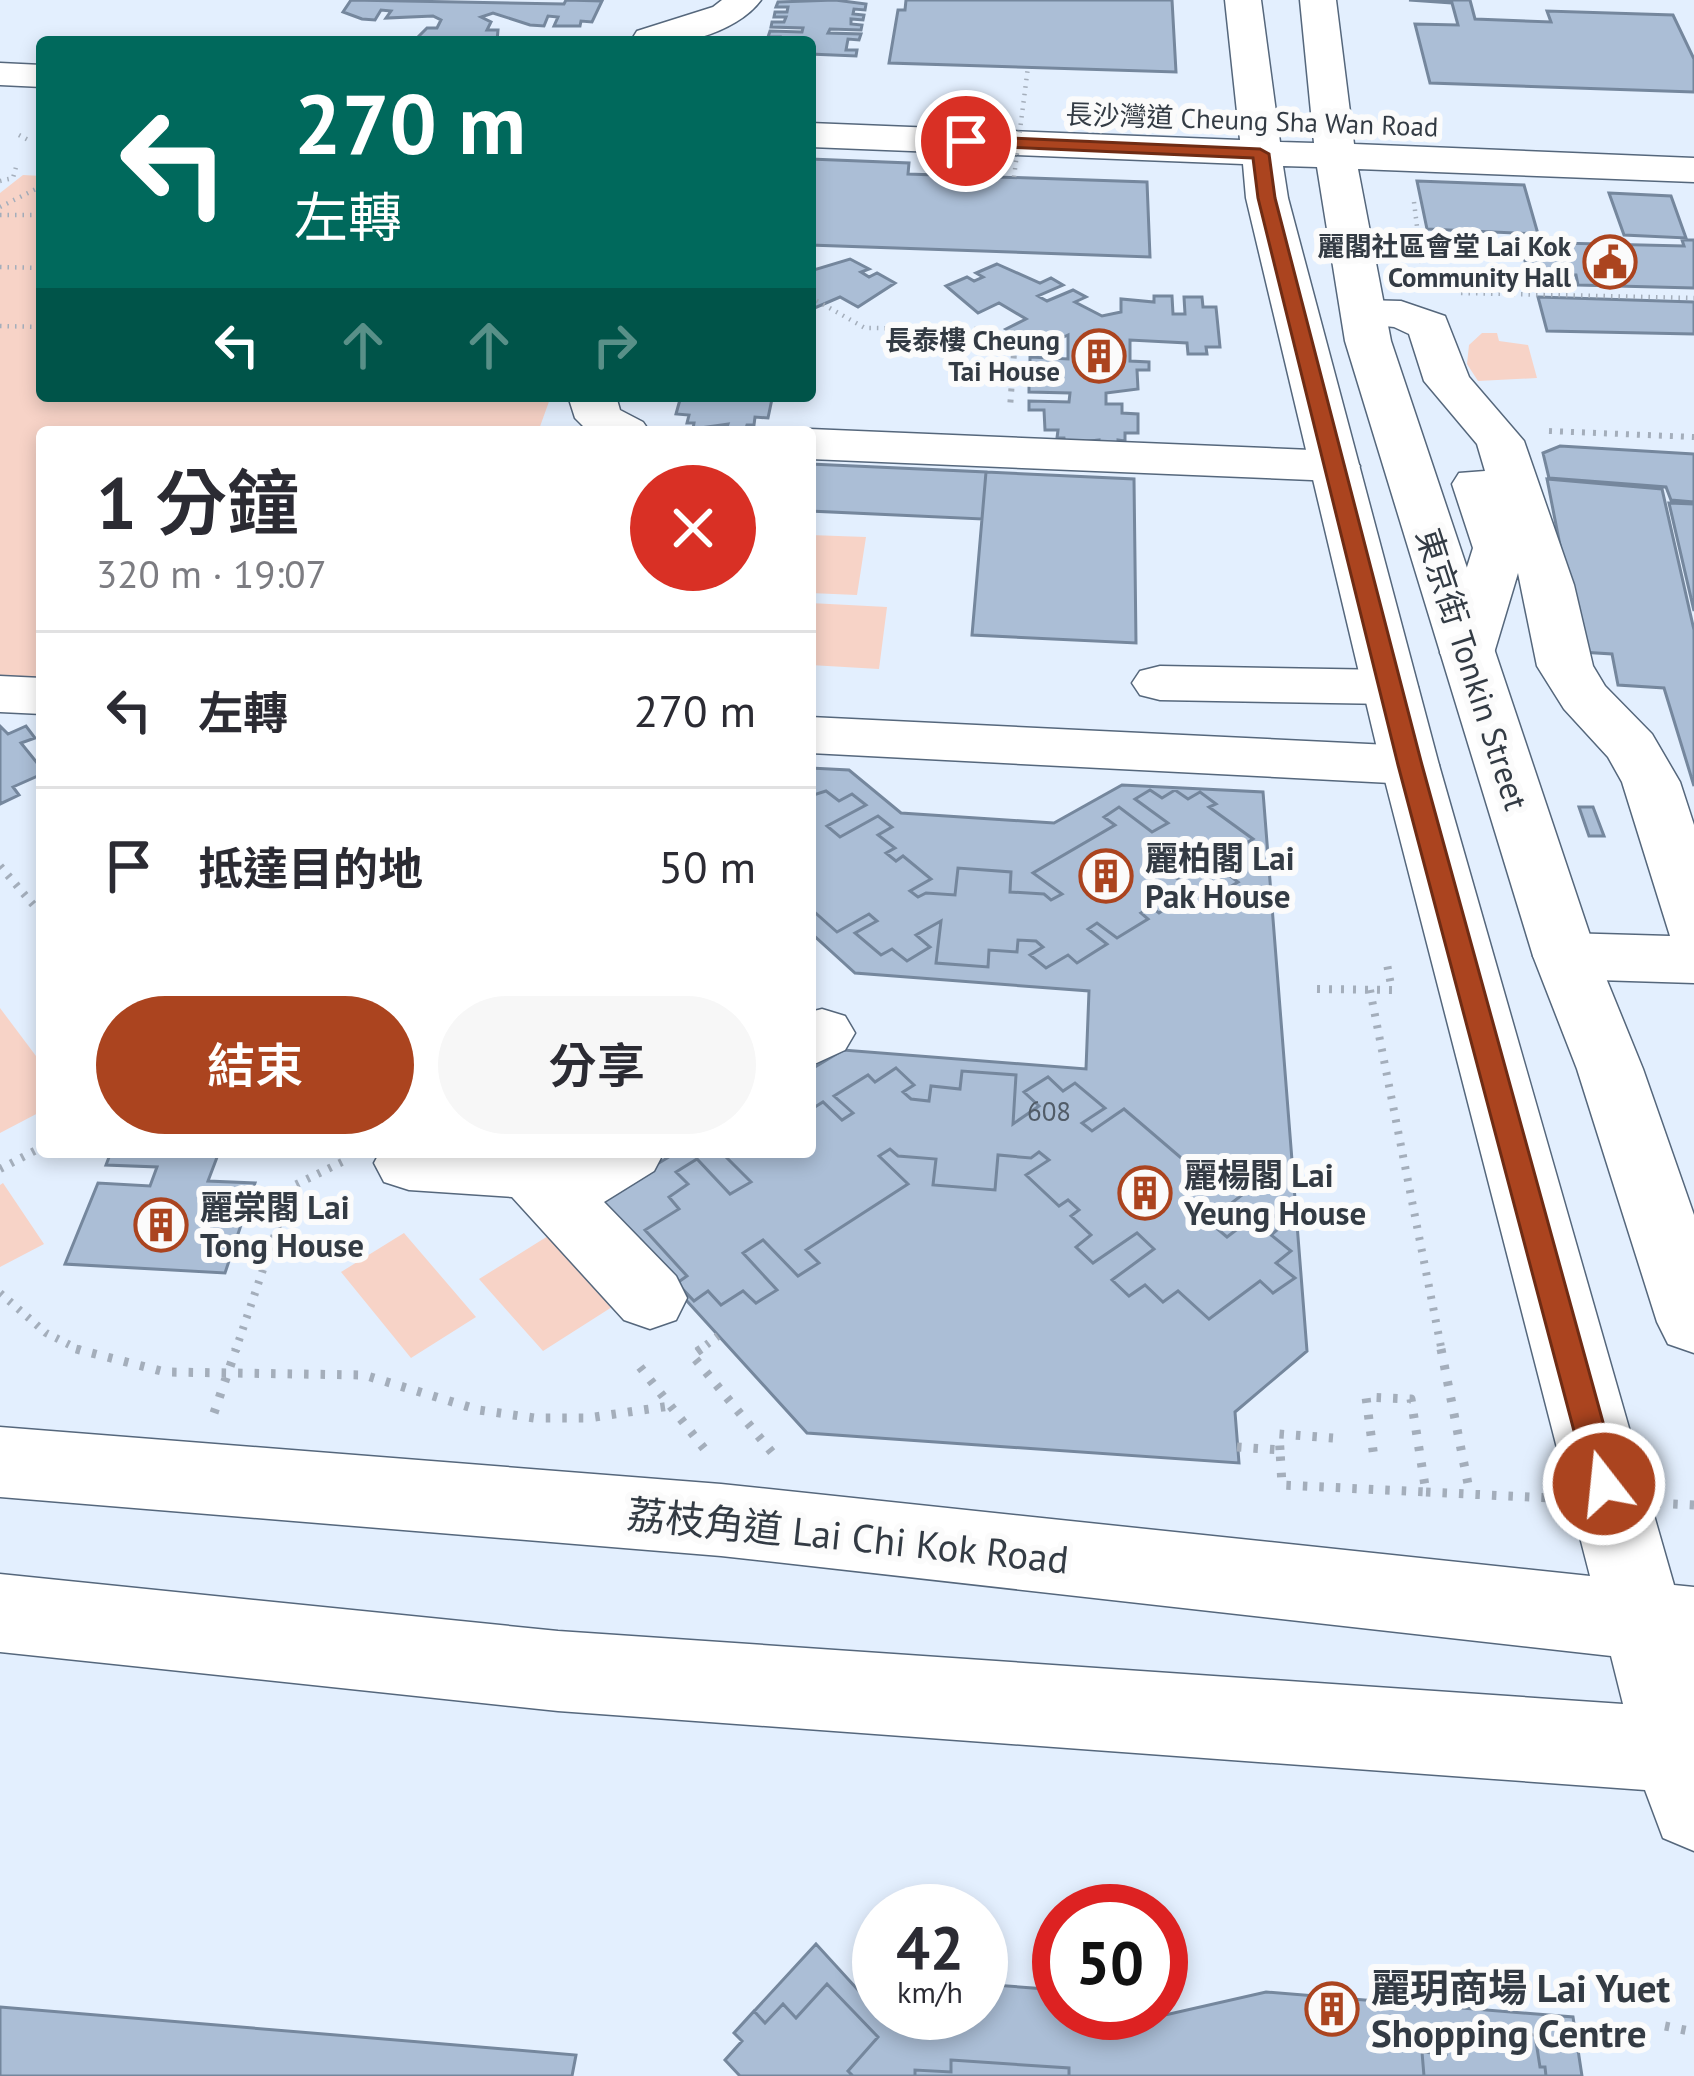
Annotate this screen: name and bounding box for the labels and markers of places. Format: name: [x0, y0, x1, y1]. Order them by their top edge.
pin: [915, 90, 1017, 192]
place label: 麗閣社區會堂 Lai Kok Community Hall: [1318, 229, 1572, 294]
public building icon: 麗閣社區會堂 Lai Kok Community Hall: [1582, 234, 1638, 290]
place label: 長泰樓 Cheung Tai House: [885, 323, 1060, 388]
building icon: 長泰樓 Cheung Tai House: [1071, 328, 1127, 384]
place label: 麗柏閣 Lai Pak House: [1145, 836, 1295, 917]
building icon: 麗柏閣 Lai Pak House: [1078, 848, 1134, 904]
place label: 麗楊閣 Lai Yeung House: [1183, 1153, 1366, 1234]
building icon: 麗楊閣 Lai Yeung House: [1117, 1165, 1173, 1221]
place label: 麗棠閣 Lai Tong House: [200, 1185, 364, 1266]
building icon: 麗棠閣 Lai Tong House: [133, 1197, 189, 1253]
place label: 麗玥商場 Lai Yuet Shopping Centre: [1371, 1962, 1671, 2058]
building icon: 麗玥商場 Lai Yuet Shopping Centre: [1304, 1981, 1360, 2037]

